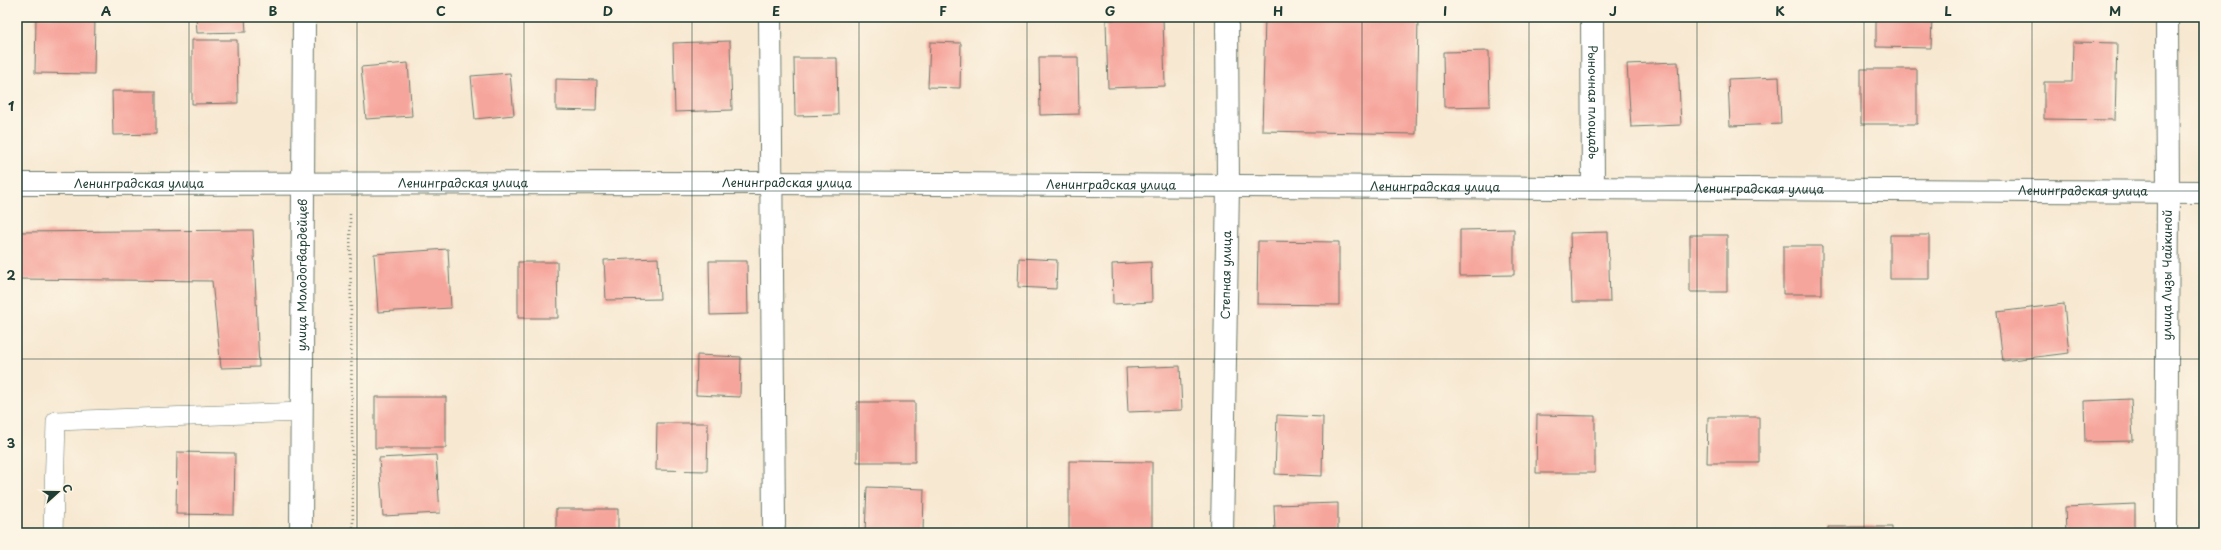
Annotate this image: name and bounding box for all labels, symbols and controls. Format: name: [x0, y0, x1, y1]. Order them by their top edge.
text: A: [101, 1, 111, 20]
text: B: [269, 1, 278, 20]
text: C: [436, 1, 446, 20]
text: D: [603, 1, 613, 20]
text: E: [772, 1, 780, 20]
text: F: [939, 1, 947, 20]
text: G: [1105, 1, 1115, 20]
text: H: [1273, 1, 1283, 20]
text: I: [1443, 1, 1447, 20]
text: J: [1609, 1, 1617, 20]
text: K: [1775, 1, 1785, 20]
text: L: [1944, 1, 1952, 20]
text: M: [2109, 1, 2121, 20]
street label: Рыночная площадь: [1584, 45, 1603, 159]
text: 1: [8, 96, 14, 115]
street label: Ленинградская улица: [398, 173, 528, 191]
street label: Ленинградская улица: [722, 173, 852, 192]
street label: Ленинградская улица: [74, 174, 204, 192]
street label: Ленинградская улица: [1046, 175, 1176, 194]
street label: Ленинградская улица: [1370, 177, 1500, 196]
street label: Ленинградская улица: [1694, 179, 1824, 198]
street label: Ленинградская улица: [2018, 181, 2148, 200]
street label: улица Молодогвардейцев: [292, 199, 311, 351]
street label: улица Лизы Чайкиной: [2157, 210, 2176, 340]
street label: Степная улица: [1216, 230, 1235, 320]
text: 2: [6, 265, 16, 284]
text: 3: [7, 433, 16, 452]
north arrow: [38, 472, 78, 512]
text: С: [58, 481, 77, 495]

